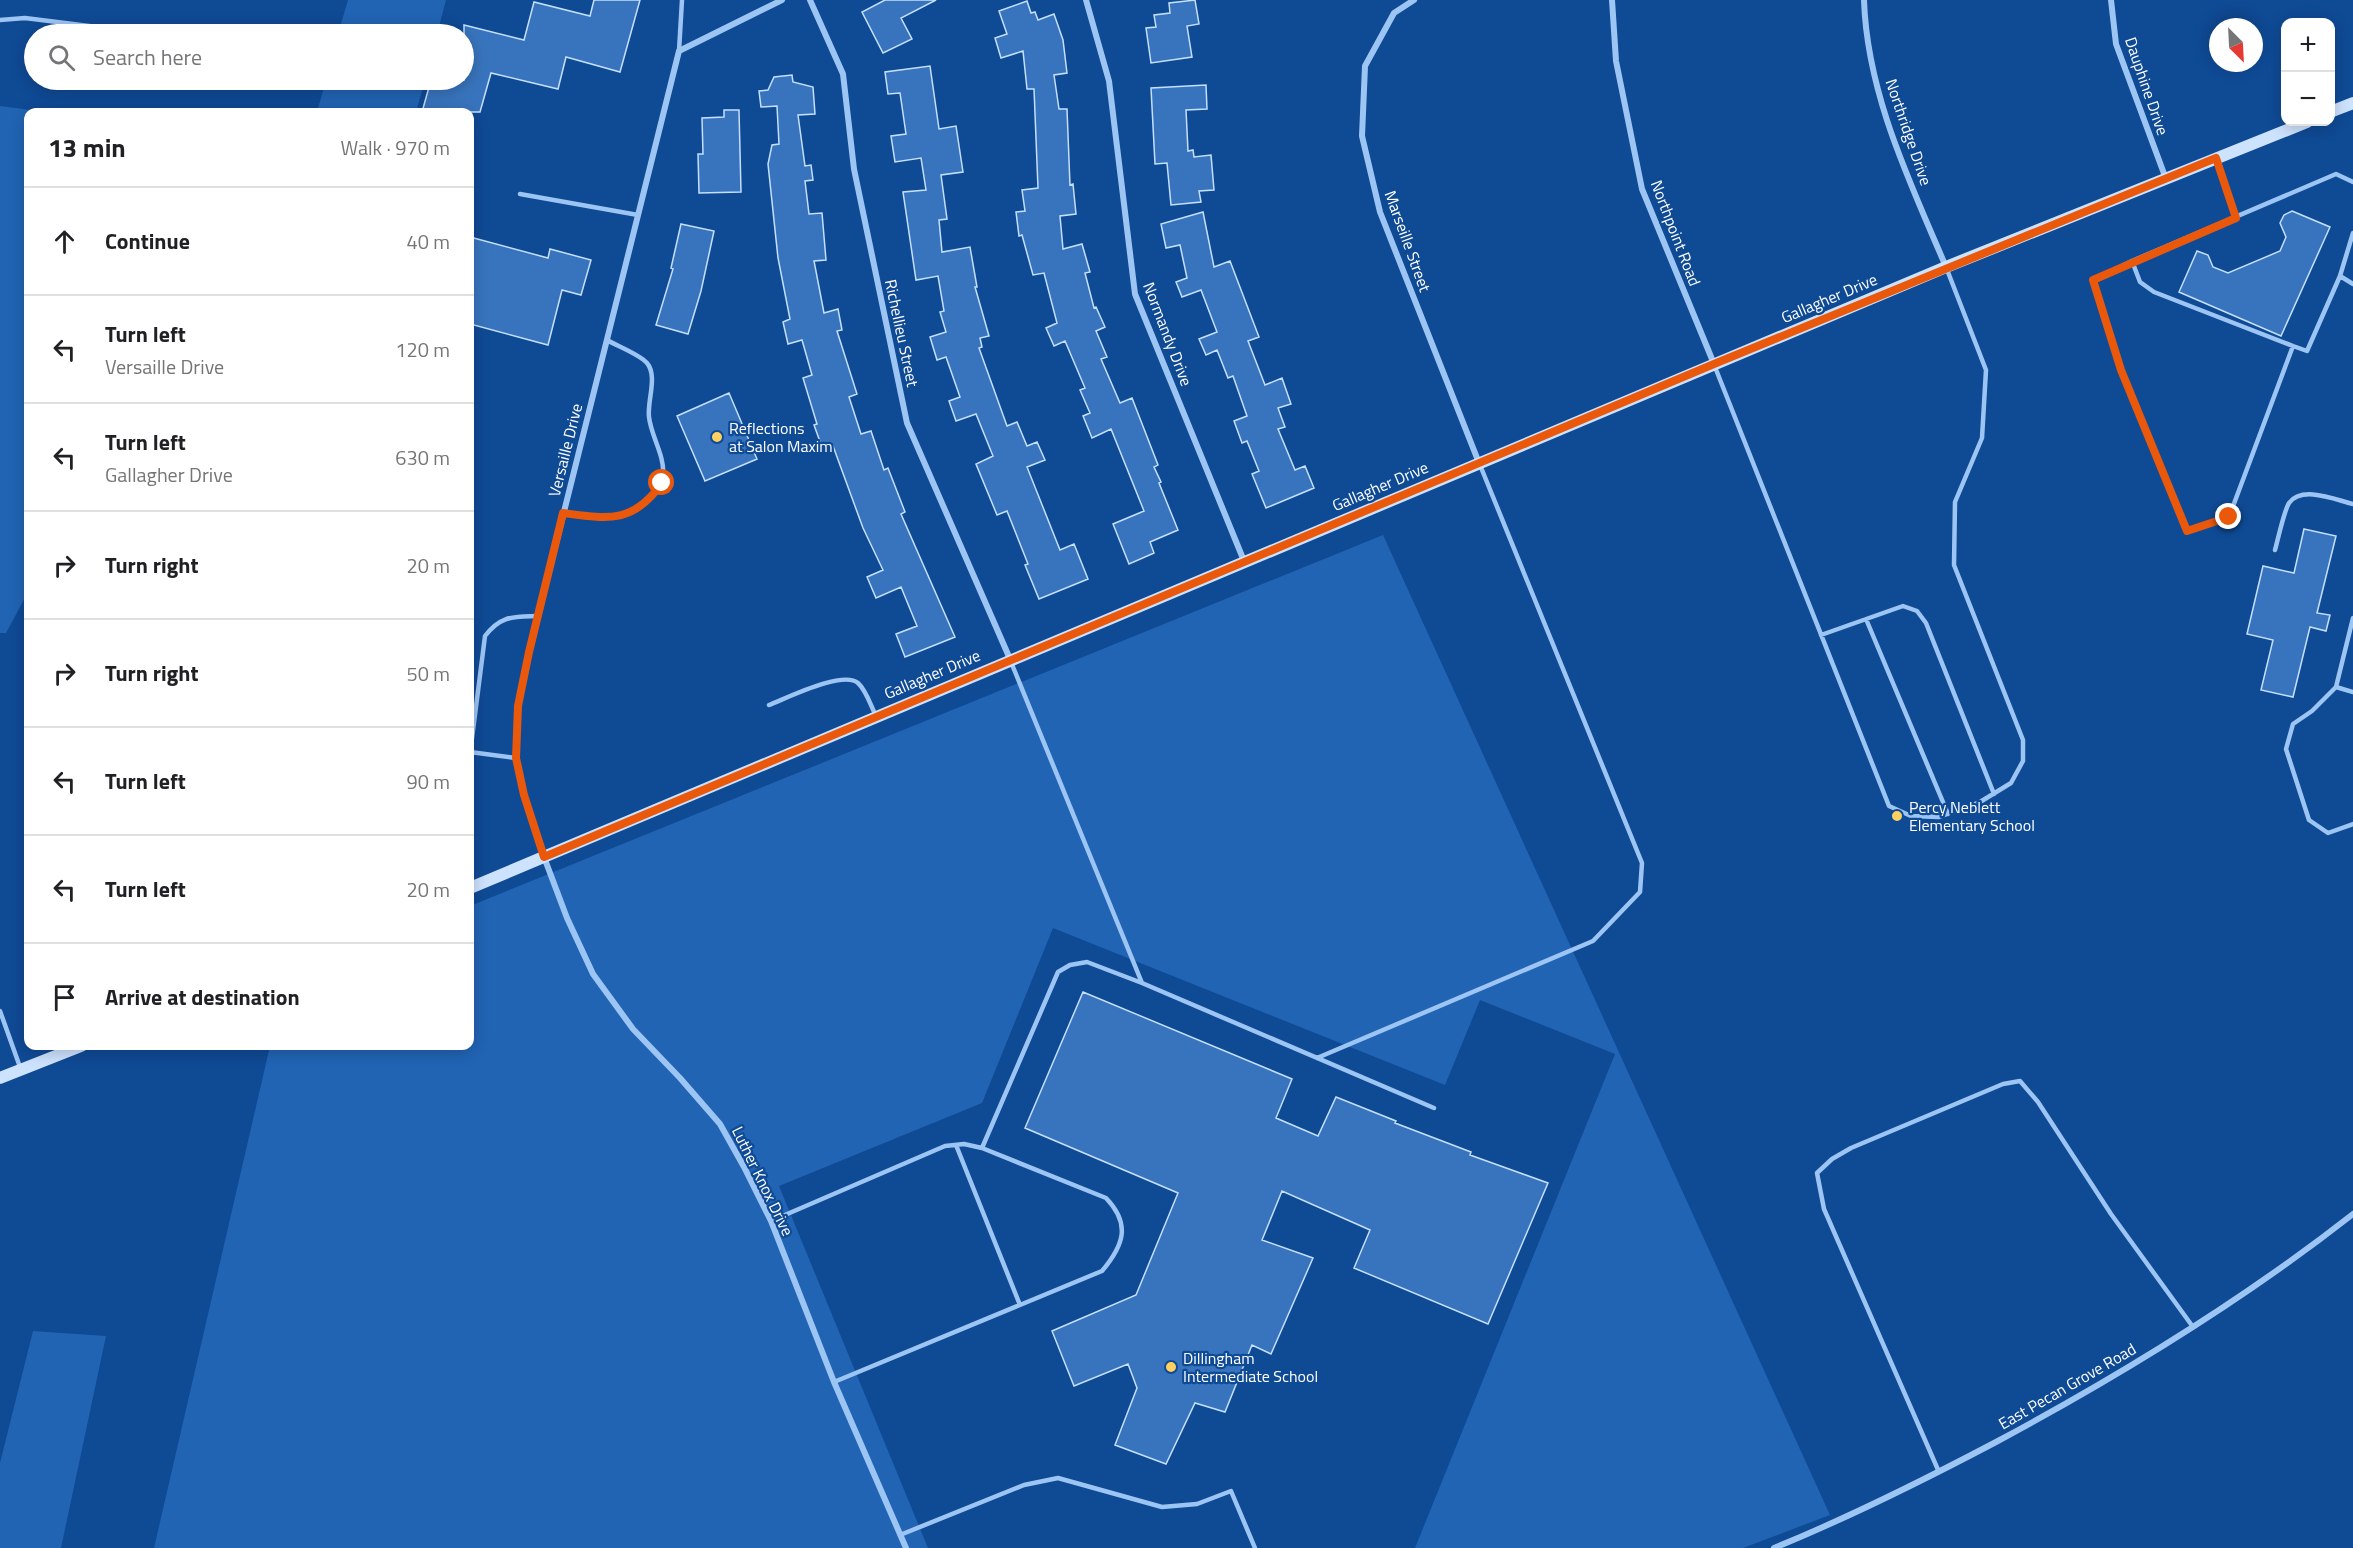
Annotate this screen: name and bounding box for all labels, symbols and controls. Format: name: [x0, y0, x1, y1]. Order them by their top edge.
north arrow: [2209, 18, 2263, 72]
map controls: [2281, 18, 2335, 126]
button: +: [2281, 18, 2335, 72]
search box: [24, 24, 474, 90]
street label: Dauphine Drive: [2119, 34, 2175, 138]
text: Search here: [93, 40, 202, 74]
icon: search: [45, 41, 78, 74]
button: −: [2281, 72, 2335, 126]
street label: Northridge Drive: [1880, 75, 1938, 189]
text: 13 min: [48, 128, 126, 167]
text: Walk · 970 m: [341, 132, 450, 163]
street label: Northpoint Road: [1645, 177, 1707, 289]
street label: Marseille Street: [1379, 187, 1438, 295]
text: Continue: [105, 224, 190, 258]
icon: ahead: [48, 225, 81, 258]
text: 40 m: [406, 226, 450, 257]
street label: Gallagher Drive: [1777, 267, 1881, 329]
street label: Richellieu Street: [879, 277, 925, 389]
street label: Normandy Drive: [1137, 279, 1199, 389]
text: Turn left: [105, 317, 186, 351]
icon: left: [48, 333, 81, 366]
text: 120 m: [395, 334, 450, 365]
text: Versaille Drive: [105, 351, 224, 382]
street label: Versaille Drive: [542, 401, 588, 499]
place label: Reflections at Salon Maxim: [729, 416, 833, 458]
text: Turn left: [105, 425, 186, 459]
marker: Reflections at Salon Maxim: [710, 430, 724, 444]
icon: left: [48, 441, 81, 474]
text: 630 m: [395, 442, 450, 473]
street label: Gallagher Drive: [1328, 455, 1432, 517]
text: Gallagher Drive: [105, 459, 233, 490]
route start: [648, 469, 674, 495]
route end: [2215, 503, 2241, 529]
text: Turn right: [105, 548, 199, 582]
icon: right: [48, 549, 81, 582]
text: 20 m: [406, 550, 450, 581]
street label: Gallagher Drive: [880, 643, 984, 705]
text: Turn right: [105, 656, 199, 690]
icon: right: [48, 657, 81, 690]
text: 50 m: [406, 658, 450, 689]
text: Turn left: [105, 764, 186, 798]
icon: left: [48, 765, 81, 798]
text: 90 m: [406, 766, 450, 797]
place label: Percy Neblett Elementary School: [1909, 795, 2035, 837]
marker: Percy Neblett Elementary School: [1890, 809, 1904, 823]
text: Turn left: [105, 872, 186, 906]
icon: left: [48, 873, 81, 906]
text: 20 m: [406, 874, 450, 905]
text: Arrive at destination: [105, 980, 300, 1014]
icon: arrive: [48, 981, 81, 1014]
street label: Luther Knox Drive: [726, 1122, 800, 1240]
street label: East Pecan Grove Road: [1994, 1337, 2140, 1435]
place label: Dillingham Intermediate School: [1183, 1346, 1318, 1388]
marker: Dillingham Intermediate School: [1164, 1360, 1178, 1374]

